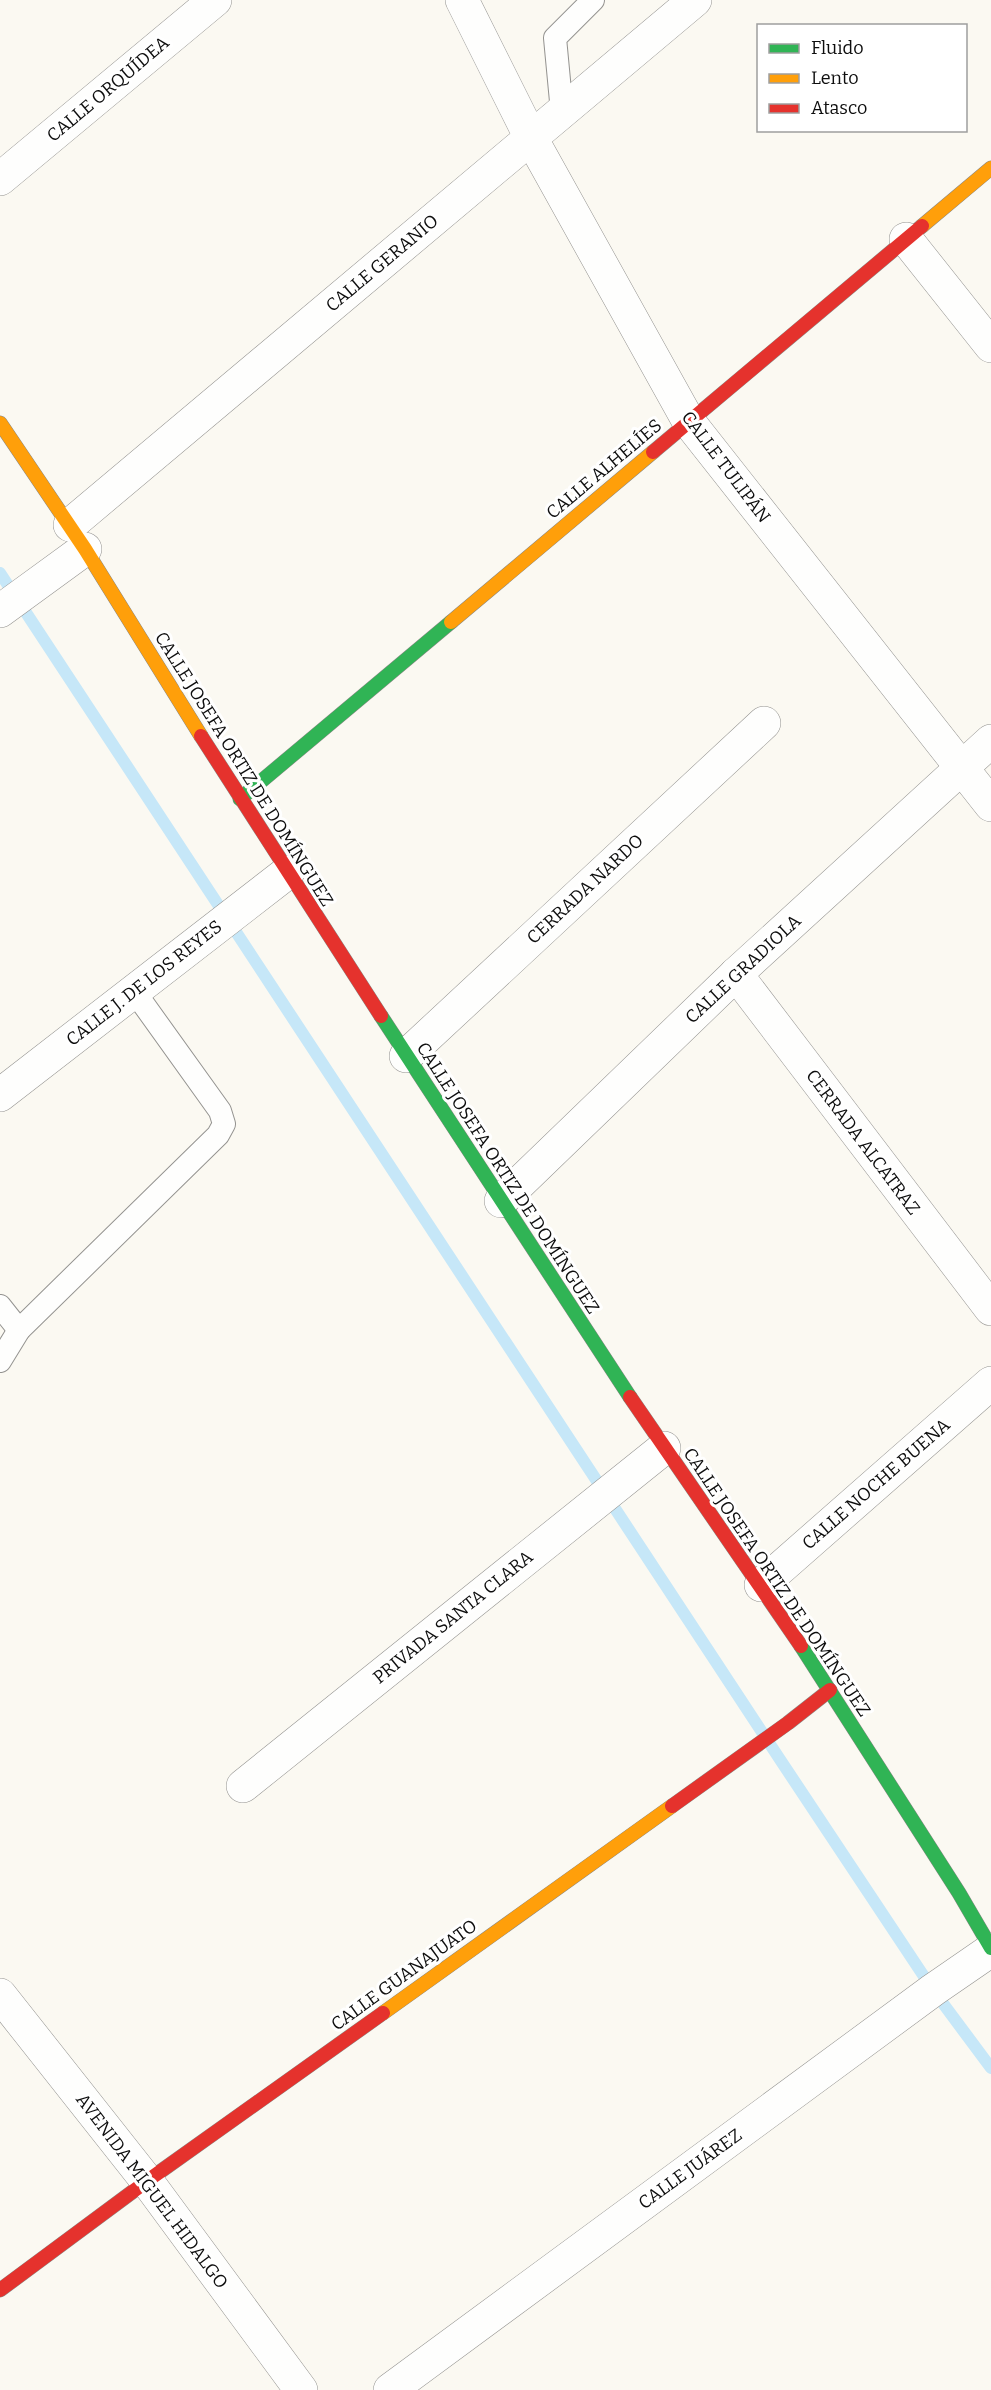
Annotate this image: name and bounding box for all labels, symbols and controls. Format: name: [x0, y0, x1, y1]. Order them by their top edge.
legend: [757, 24, 967, 132]
street label: CALLE ORQUÍDEA: [42, 31, 174, 147]
text: Fluido: [811, 37, 864, 59]
text: Lento: [811, 67, 859, 89]
text: Atasco: [811, 97, 867, 119]
street label: CALLE GERANIO: [321, 210, 443, 316]
street label: CALLE TULIPÁN: [677, 407, 775, 527]
street label: CALLE ALHELÍES: [541, 414, 666, 524]
street label: CALLE JOSEFA ORTIZ DE DOMÍNGUEZ: [150, 627, 339, 910]
street label: CERRADA NARDO: [522, 829, 648, 949]
street label: CALLE GRADIOLA: [681, 910, 806, 1028]
street label: CALLE J. DE LOS REYES: [62, 915, 226, 1051]
street label: CALLE JOSEFA ORTIZ DE DOMÍNGUEZ: [412, 1038, 605, 1318]
street label: CERRADA ALCATRAZ: [801, 1065, 925, 1219]
street label: CALLE NOCHE BUENA: [798, 1414, 955, 1554]
street label: CALLE JOSEFA ORTIZ DE DOMÍNGUEZ: [679, 1443, 876, 1721]
street label: PRIVADA SANTA CLARA: [369, 1546, 538, 1688]
street label: CALLE GUANAJUATO: [327, 1915, 481, 2035]
street label: AVENIDA MIGUEL HIDALGO: [71, 2089, 233, 2293]
street label: CALLE JUÁREZ: [634, 2124, 746, 2214]

